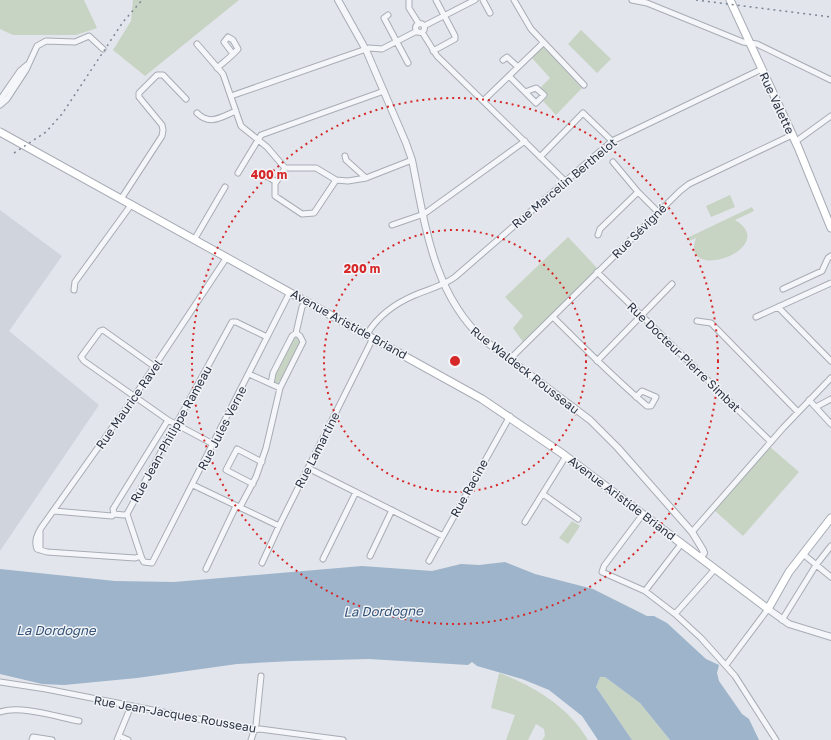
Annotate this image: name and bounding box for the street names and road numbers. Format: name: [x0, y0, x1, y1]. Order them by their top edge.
street label: Rue Valette: [756, 70, 798, 136]
street label: Rue Marcelin Berthelot: [508, 135, 620, 231]
street label: Rue Sévigné: [609, 200, 670, 261]
street label: Avenue Aristide Briand: [288, 286, 410, 362]
street label: Rue Docteur Pierre Simbat: [624, 299, 744, 415]
street label: Rue Waldeck Rousseau: [468, 323, 582, 417]
street label: Rue Maurice Ravel: [93, 356, 166, 452]
street label: Rue Jean-Philippe Rameau: [127, 363, 215, 505]
street label: Rue Jules Verne: [194, 383, 250, 473]
street label: Rue Lamartine: [291, 409, 343, 491]
street label: Avenue Aristide Briand: [565, 453, 679, 543]
street label: Rue Racine: [447, 456, 491, 520]
street label: Rue Jean-Jacques Rousseau: [93, 692, 257, 736]

